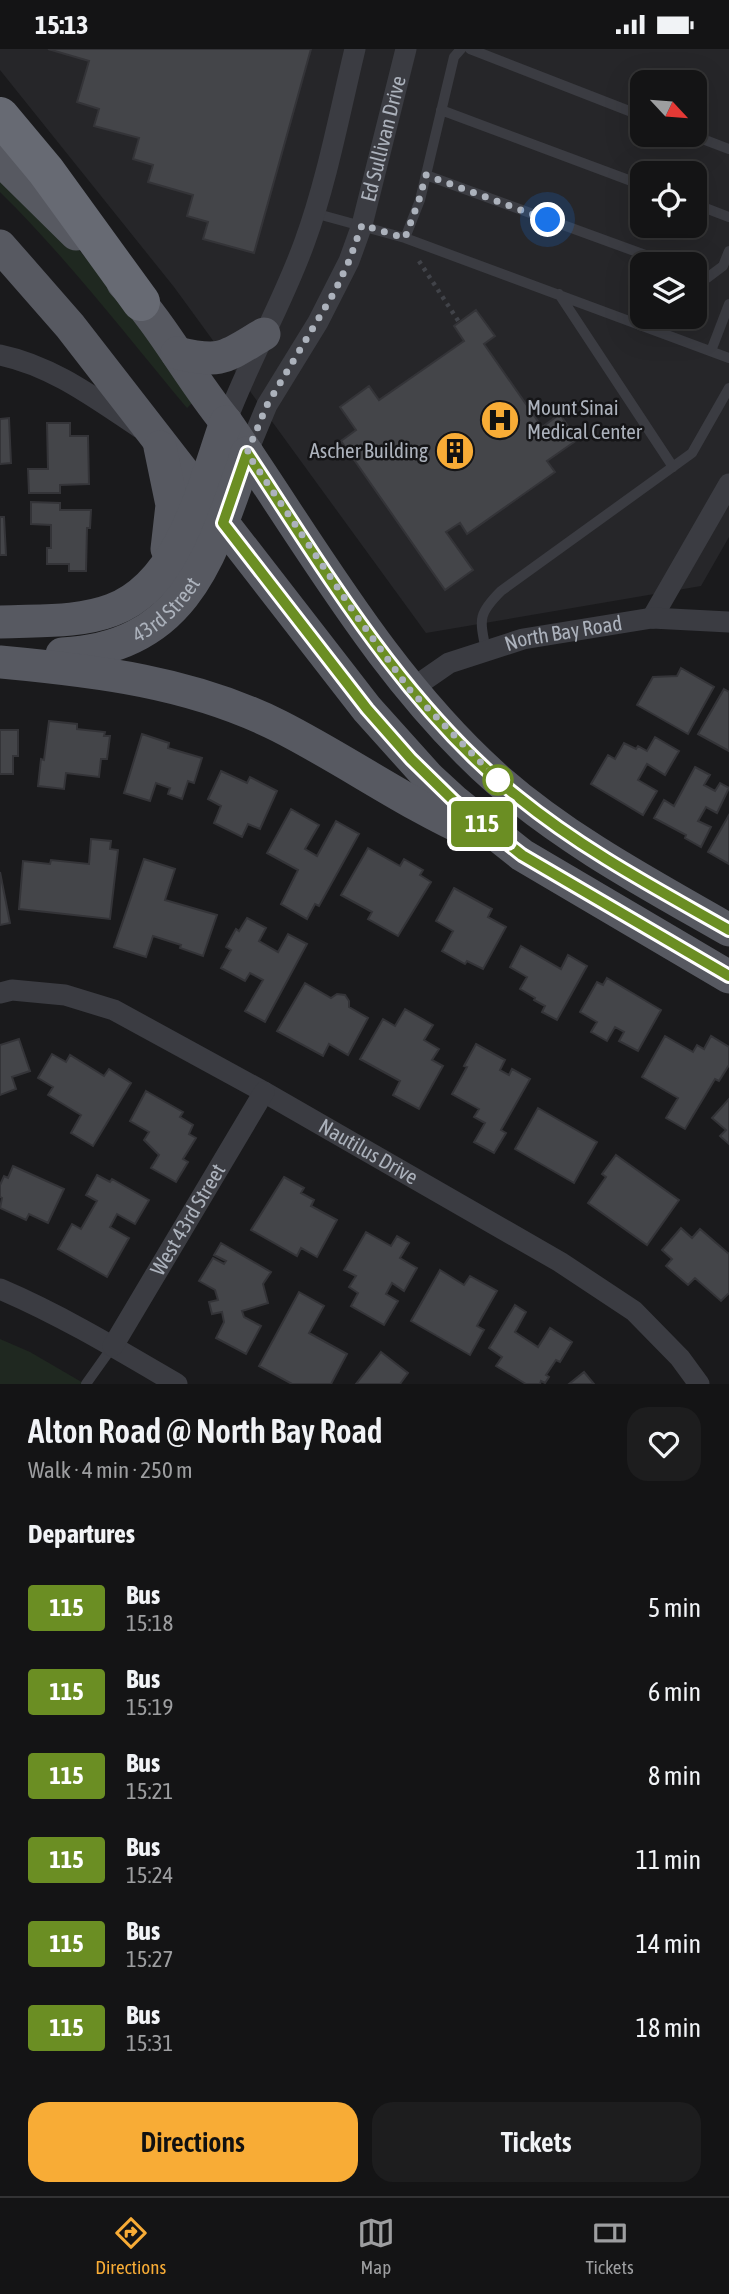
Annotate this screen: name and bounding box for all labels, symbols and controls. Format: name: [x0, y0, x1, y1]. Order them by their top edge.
text: 15:13: [35, 10, 89, 40]
north arrow: [630, 70, 707, 147]
map controls: [630, 70, 707, 329]
street label: Ed Sullivan Drive: [355, 73, 410, 204]
button: locate: [630, 161, 707, 238]
your location: [530, 202, 565, 237]
button: layers: [630, 252, 707, 329]
place label: Mount Sinai Medical Center: [527, 395, 643, 443]
hospital icon: Mount Sinai Medical Center: [479, 399, 521, 441]
building icon: Ascher Building: [434, 430, 476, 472]
place label: Ascher Building: [309, 438, 428, 462]
street label: 43rd Street: [128, 572, 204, 647]
street label: North Bay Road: [501, 610, 624, 655]
unlabelled marker: [483, 765, 513, 795]
line badge: 115: [442, 801, 522, 847]
text: 115: [465, 810, 499, 837]
street label: Nautilus Drive: [315, 1113, 422, 1189]
street label: West 43rd Street: [145, 1159, 230, 1279]
button: heart: [627, 1407, 701, 1481]
text: Alton Road @ North Bay Road: [28, 1412, 382, 1450]
text: Walk · 4 min · 250 m: [28, 1457, 192, 1483]
text: Departures: [28, 1519, 135, 1549]
text: Bus: [126, 1580, 160, 1610]
text: 5 min: [648, 1593, 701, 1623]
text: 115: [50, 1594, 83, 1621]
text: 15:18: [126, 1610, 173, 1636]
text: Bus: [126, 1664, 160, 1694]
text: 6 min: [648, 1677, 701, 1707]
text: 115: [50, 1678, 83, 1705]
text: 15:19: [126, 1694, 173, 1720]
text: Bus: [126, 1748, 160, 1778]
text: 8 min: [648, 1761, 701, 1791]
text: 115: [50, 1762, 83, 1789]
text: 15:21: [126, 1778, 173, 1804]
text: Bus: [126, 1832, 160, 1862]
text: 11 min: [636, 1845, 701, 1875]
text: 115: [50, 1846, 83, 1873]
text: 15:24: [126, 1862, 173, 1888]
text: Bus: [126, 1916, 160, 1946]
text: 14 min: [636, 1929, 701, 1959]
text: 115: [50, 1930, 83, 1957]
text: 15:27: [126, 1946, 173, 1972]
text: Bus: [126, 2000, 160, 2030]
text: 18 min: [636, 2013, 701, 2043]
text: 115: [50, 2014, 83, 2041]
text: 15:31: [126, 2030, 173, 2056]
button: Directions: [28, 2102, 358, 2182]
button: Tickets: [372, 2102, 701, 2182]
tab: Directions: [95, 2214, 166, 2278]
tab: Map: [357, 2214, 395, 2278]
tab: Tickets: [586, 2214, 634, 2278]

